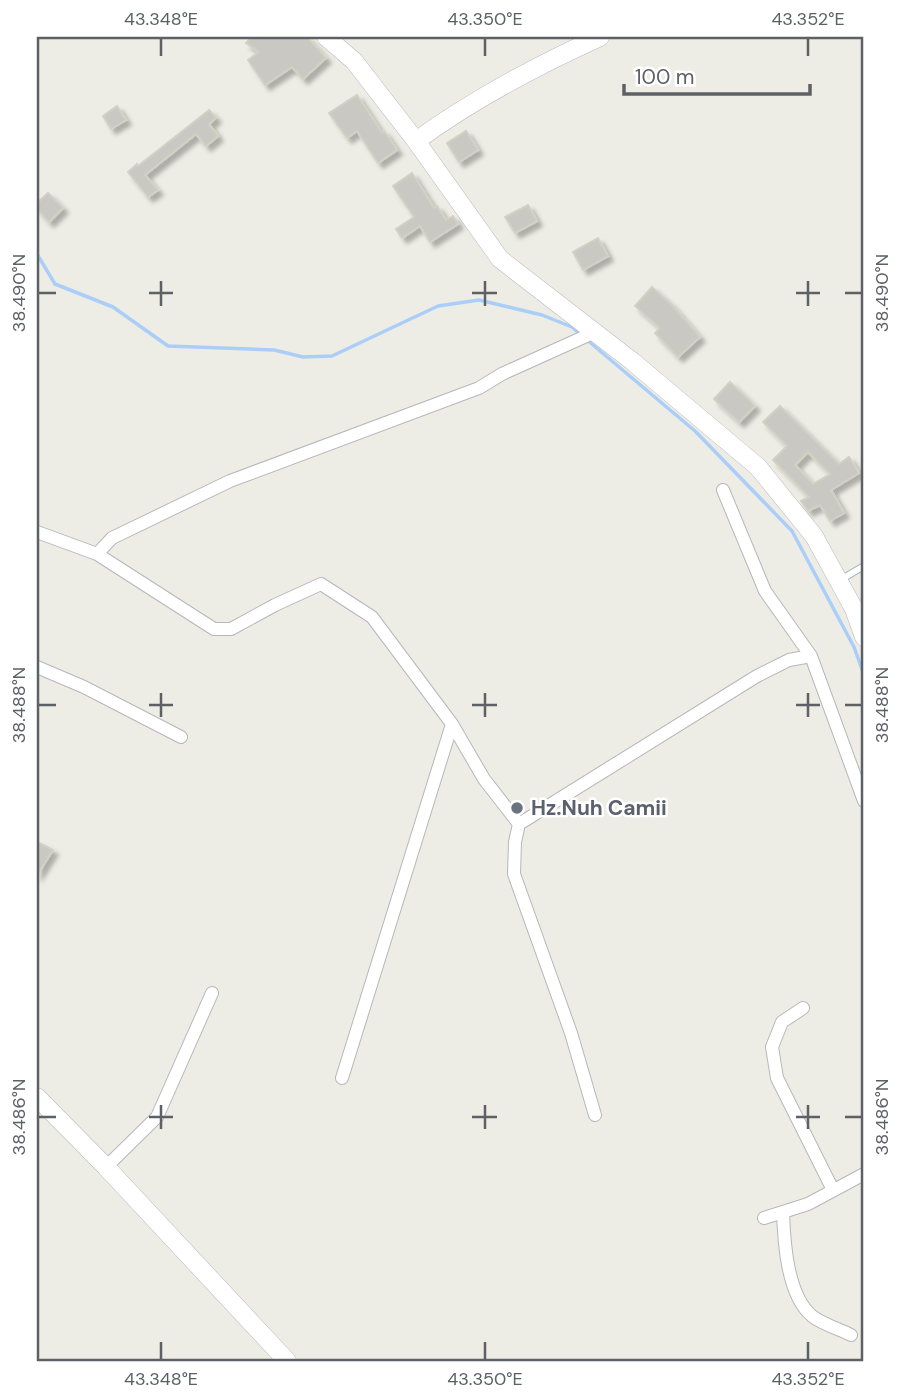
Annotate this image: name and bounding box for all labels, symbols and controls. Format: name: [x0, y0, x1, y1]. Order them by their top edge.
text: 43.348°E: [124, 7, 198, 31]
text: 43.350°E: [447, 7, 523, 31]
text: 43.352°E: [771, 7, 845, 31]
scale bar: [624, 52, 810, 96]
text: 100 m: [635, 63, 695, 91]
text: 38.490°N: [7, 254, 31, 332]
text: 38.490°N: [870, 254, 894, 332]
text: 38.488°N: [7, 667, 31, 743]
text: 38.488°N: [870, 667, 894, 743]
place label: Hz.Nuh Camii: [531, 794, 667, 822]
marker: Hz.Nuh Camii: [509, 800, 525, 816]
text: 38.486°N: [7, 1079, 31, 1155]
text: 38.486°N: [870, 1079, 894, 1155]
text: 43.348°E: [124, 1367, 198, 1391]
text: 43.350°E: [447, 1367, 523, 1391]
text: 43.352°E: [771, 1367, 845, 1391]

